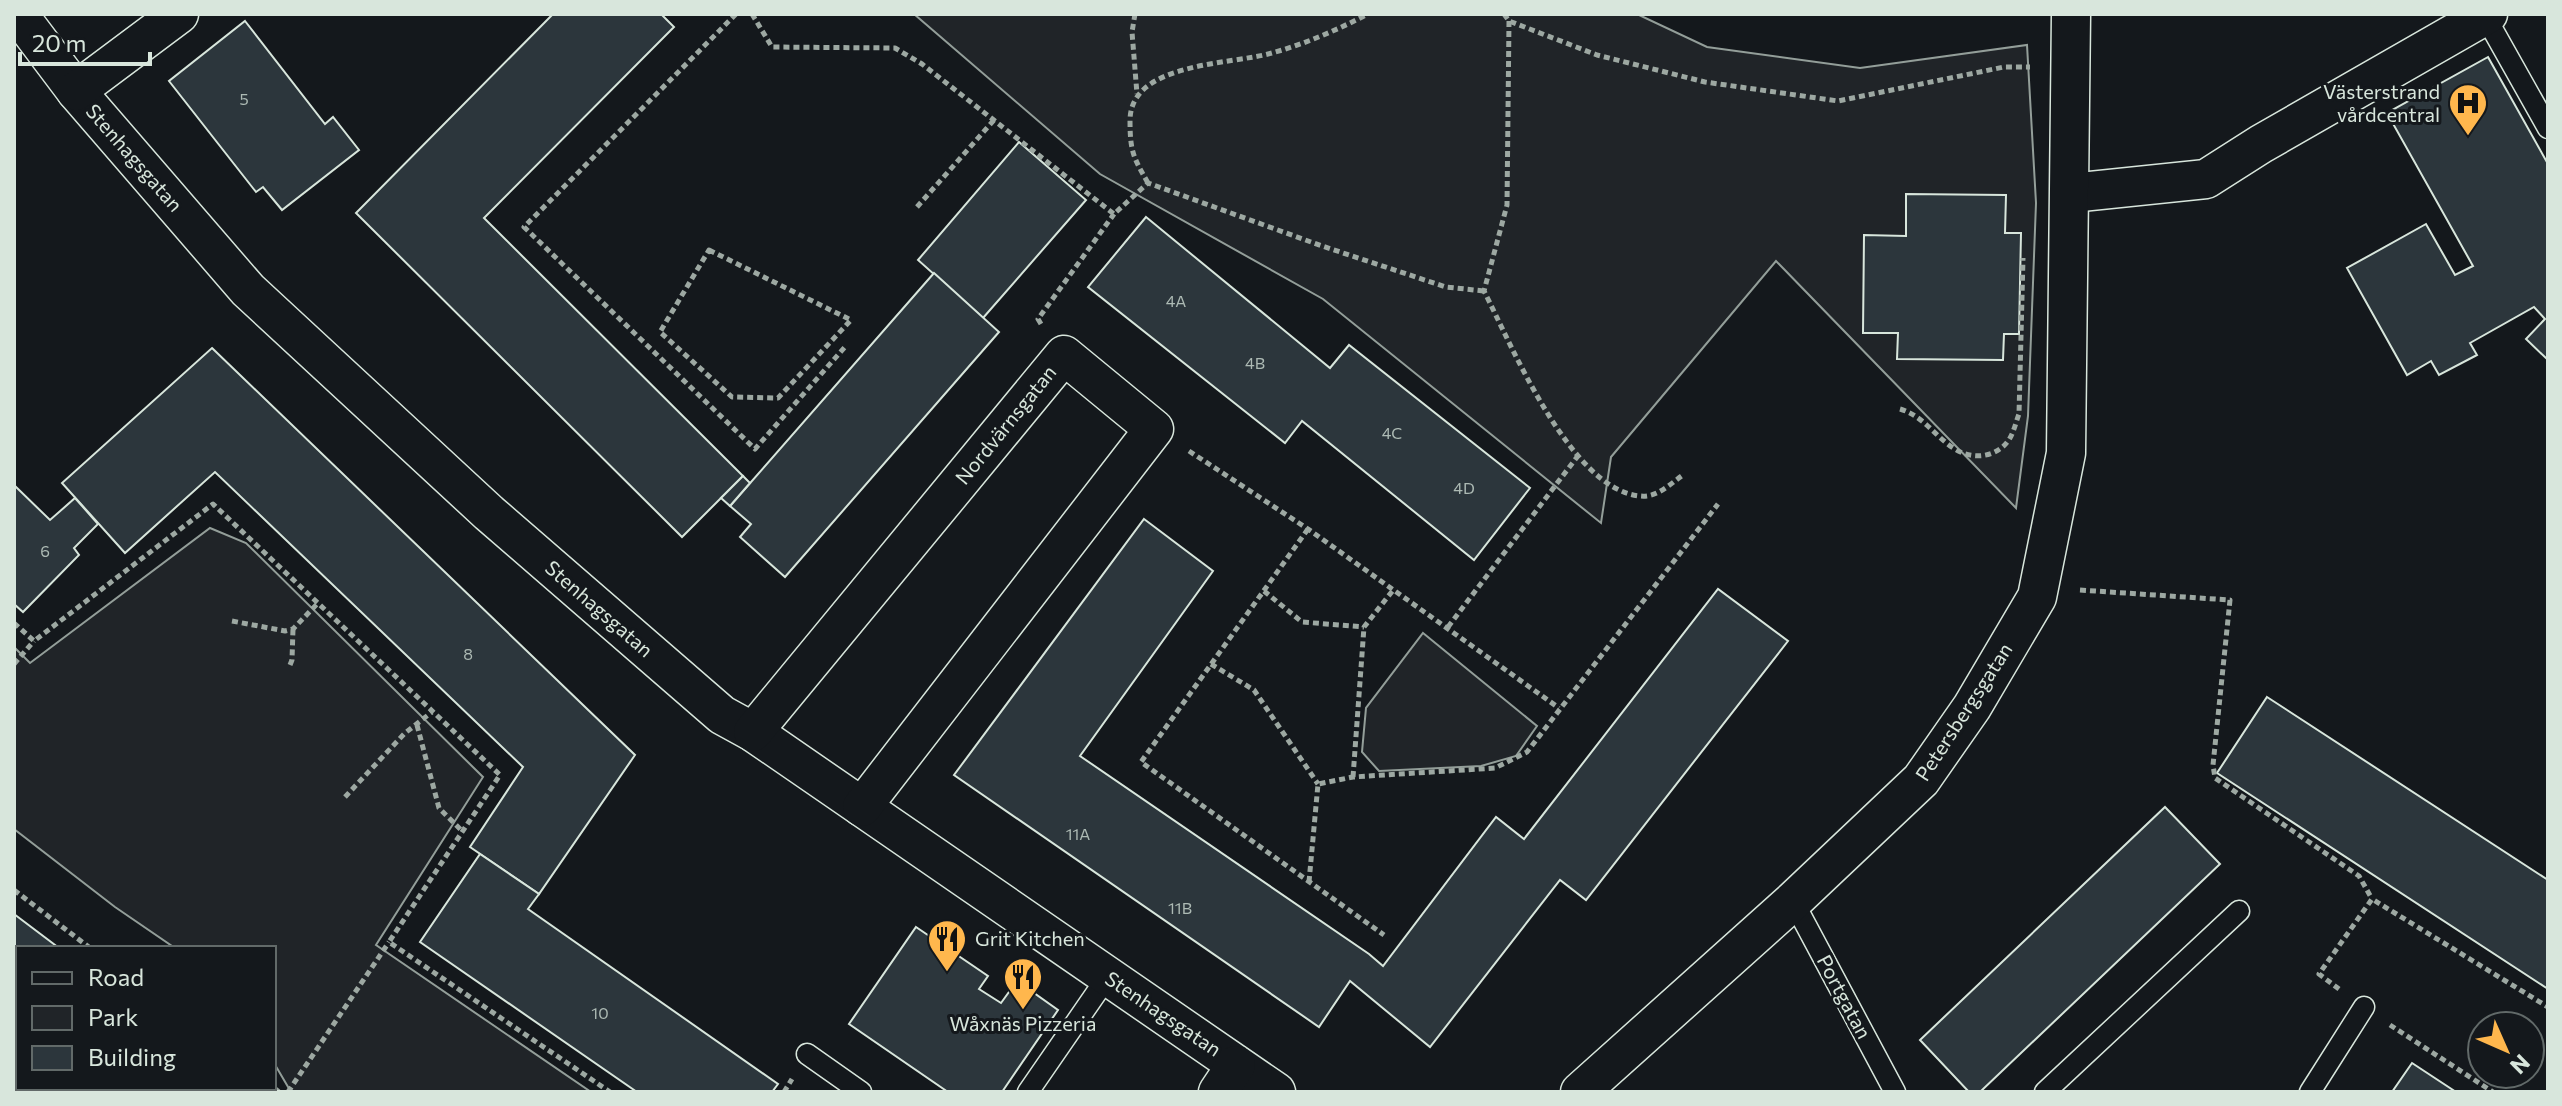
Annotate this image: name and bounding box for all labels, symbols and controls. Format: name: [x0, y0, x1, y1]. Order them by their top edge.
scale bar: [20, 16, 150, 66]
text: 20 m: [32, 28, 86, 57]
place label: Västerstrand vårdcentral: [2323, 79, 2440, 126]
hospital icon: Västerstrand vårdcentral: [2447, 82, 2489, 137]
house number: 5: [239, 89, 249, 108]
street label: Stenhagsgatan: [82, 99, 188, 216]
house number: 4A: [1166, 291, 1186, 310]
house number: 4B: [1245, 353, 1265, 372]
street label: Nordvärnsgatan: [950, 360, 1061, 489]
house number: 4C: [1382, 423, 1402, 442]
house number: 4D: [1453, 478, 1475, 497]
house number: 6: [40, 541, 50, 560]
street label: Stenhagsgatan: [541, 555, 658, 661]
street label: Petersbergsgatan: [1910, 638, 2017, 785]
house number: 8: [463, 644, 473, 663]
house number: 11A: [1066, 824, 1090, 843]
house number: 11B: [1168, 898, 1192, 917]
restaurant icon: Grit Kitchen: [926, 918, 968, 973]
place label: Grit Kitchen: [975, 926, 1085, 950]
legend: [16, 946, 276, 1090]
street label: Portgatan: [1813, 950, 1877, 1043]
restaurant icon: Wåxnäs Pizzeria: [1002, 956, 1044, 1011]
text: Road: [88, 962, 144, 991]
street label: Stenhagsgatan: [1101, 966, 1226, 1061]
text: Park: [88, 1002, 138, 1031]
house number: 10: [591, 1003, 609, 1022]
north arrow: [2466, 1010, 2546, 1090]
place label: Wåxnäs Pizzeria: [950, 1011, 1096, 1035]
text: Building: [88, 1042, 176, 1071]
text: N: [2505, 1049, 2536, 1080]

